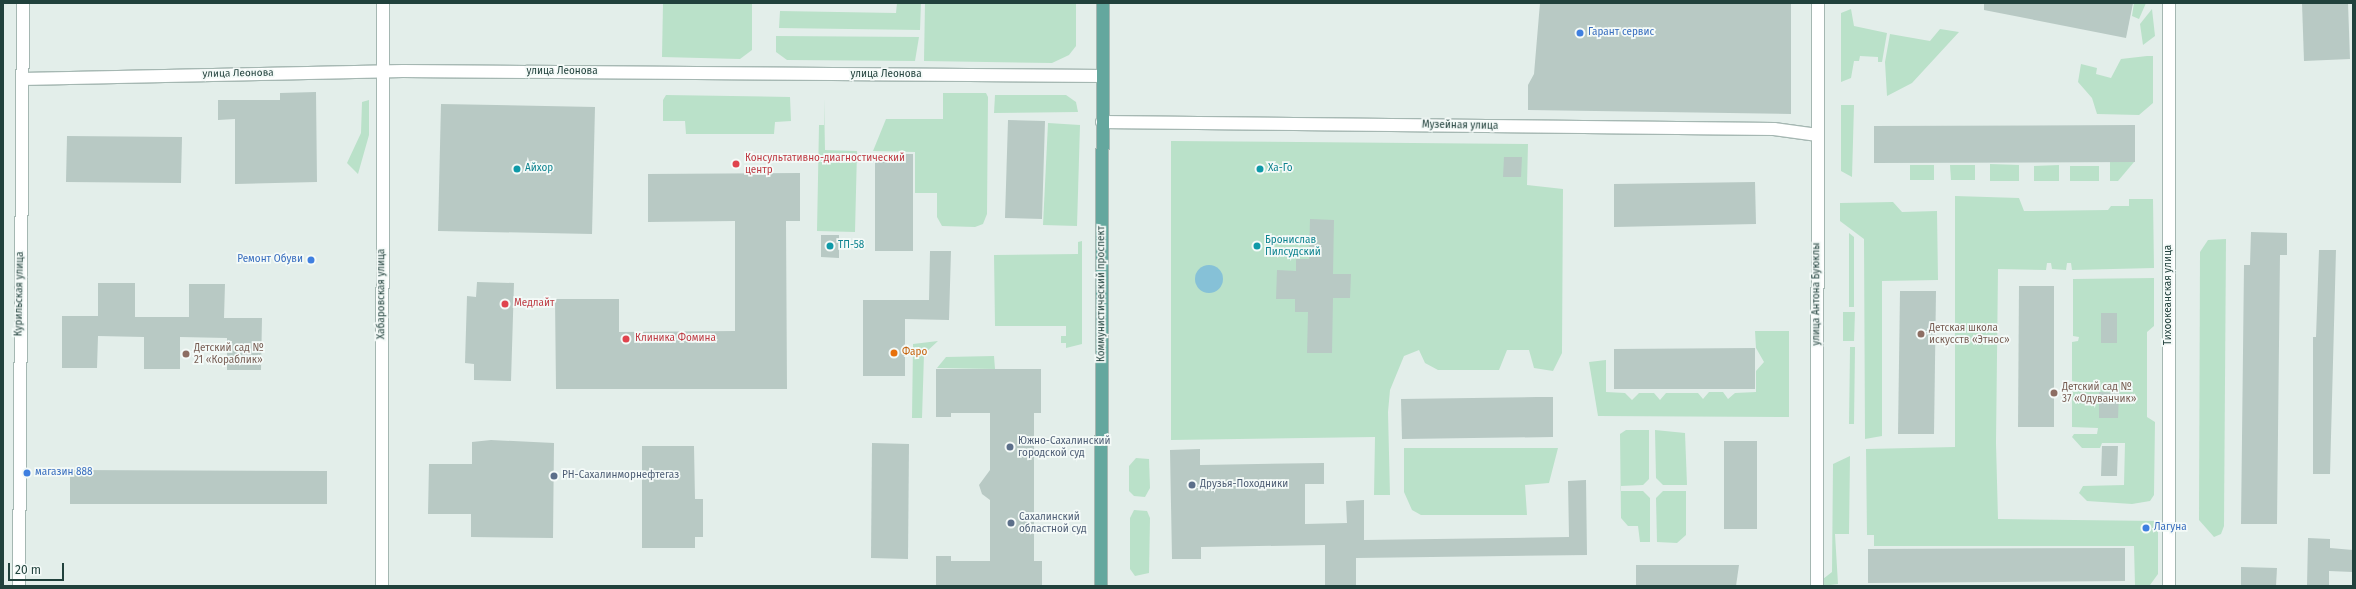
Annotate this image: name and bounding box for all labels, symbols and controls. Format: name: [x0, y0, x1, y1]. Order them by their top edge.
place label: Гарант сервис: [1588, 27, 1654, 39]
marker: Гарант сервис: [1575, 28, 1585, 38]
street label: улица Леонова: [526, 66, 598, 78]
street label: улица Леонова: [202, 67, 274, 81]
street label: улица Леонова: [850, 69, 922, 81]
street label: Музейная улица: [1422, 119, 1498, 133]
place label: Консультативно-диагностический центр: [745, 152, 905, 176]
marker: Консультативно-диагностический центр: [730, 158, 742, 170]
place label: Айхор: [525, 163, 553, 175]
place label: Ха-Го: [1268, 163, 1293, 175]
marker: Айхор: [512, 164, 522, 174]
marker: Ха-Го: [1255, 164, 1265, 174]
street label: Коммунистический проспект: [1096, 226, 1108, 362]
place label: Бронислав Пилсудский: [1265, 234, 1321, 258]
place label: ТП-58: [838, 240, 864, 252]
marker: ТП-58: [825, 241, 835, 251]
marker: Бронислав Пилсудский: [1252, 241, 1262, 251]
street label: улица Антона Буюклы: [1811, 242, 1823, 346]
street label: Тихоокеанская улица: [2163, 245, 2175, 345]
street label: Хабаровская улица: [376, 249, 388, 339]
street label: Курильская улица: [13, 251, 27, 337]
place label: Ремонт Обуви: [237, 254, 303, 266]
marker: Ремонт Обуви: [306, 255, 316, 265]
marker: Медлайт: [499, 298, 511, 310]
place label: Медлайт: [514, 298, 554, 310]
place label: Детская школа искусств «Этнос»: [1929, 322, 2010, 346]
marker: Детская школа искусств «Этнос»: [1916, 329, 1926, 339]
marker: Клиника Фомина: [620, 333, 632, 345]
place label: Клиника Фомина: [635, 333, 716, 345]
place label: Детский сад № 21 «Кораблик»: [194, 342, 264, 366]
place label: Фаро: [902, 347, 927, 359]
marker: Фаро: [889, 348, 899, 358]
marker: Детский сад № 21 «Кораблик»: [181, 349, 191, 359]
place label: Детский сад № 37 «Одуванчик»: [2062, 381, 2136, 404]
marker: Детский сад № 37 «Одуванчик»: [2049, 388, 2059, 398]
place label: Южно-Сахалинский городской суд: [1018, 435, 1111, 458]
marker: Южно-Сахалинский городской суд: [1005, 442, 1015, 452]
place label: магазин 888: [35, 467, 93, 479]
marker: магазин 888: [22, 468, 32, 478]
place label: РН-Сахалинморнефтегаз: [562, 470, 679, 482]
marker: РН-Сахалинморнефтегаз: [549, 471, 559, 481]
place label: Друзья-Походники: [1200, 479, 1288, 491]
marker: Друзья-Походники: [1187, 480, 1197, 490]
place label: Сахалинский областной суд: [1019, 511, 1087, 534]
marker: Сахалинский областной суд: [1006, 518, 1016, 528]
place label: Лагуна: [2154, 522, 2187, 534]
marker: Лагуна: [2141, 523, 2151, 533]
scale bar: [10, 555, 66, 581]
text: 20 m: [15, 563, 41, 577]

